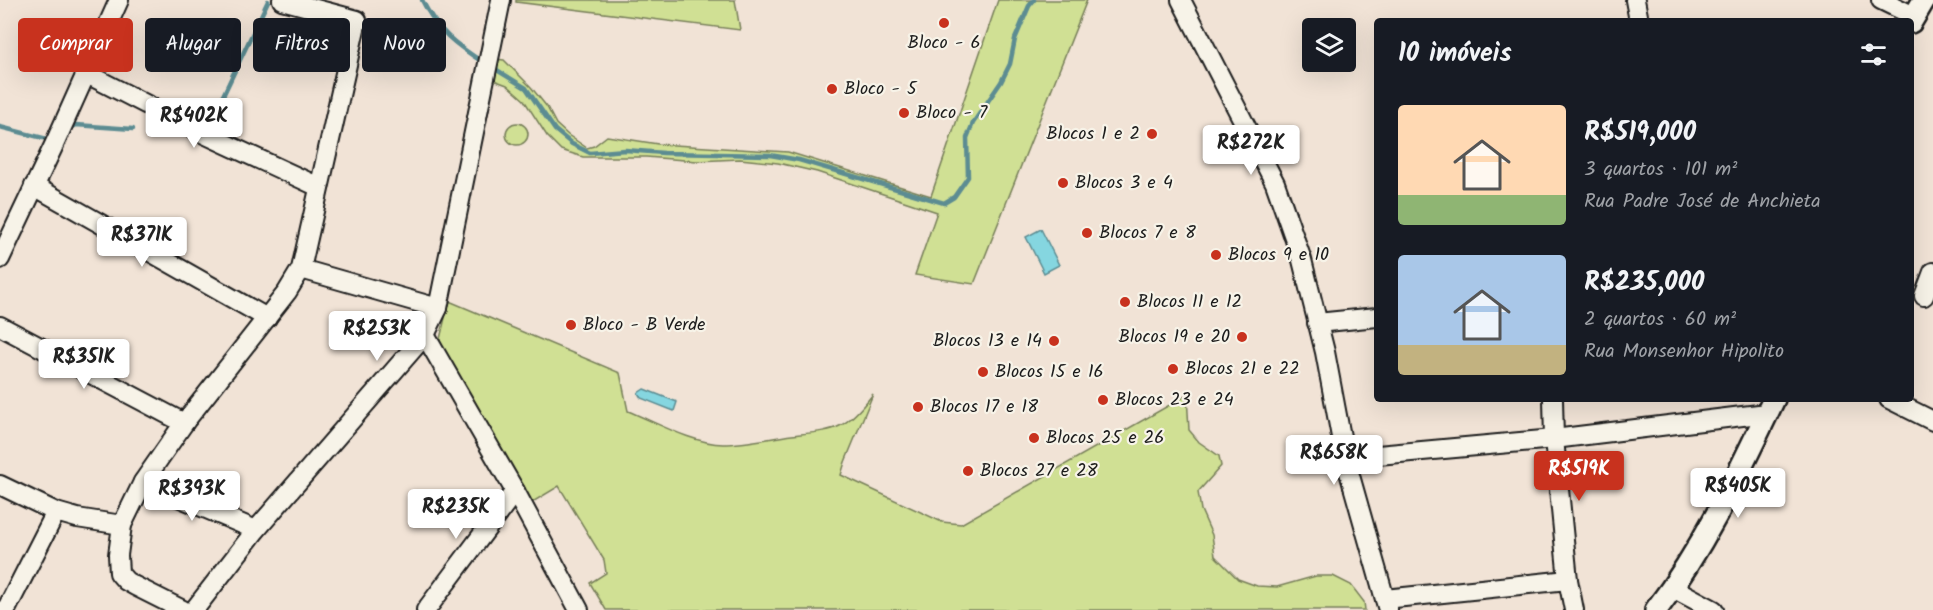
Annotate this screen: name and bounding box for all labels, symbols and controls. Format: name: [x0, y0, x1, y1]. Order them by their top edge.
marker: Bloco - 6: [937, 16, 951, 30]
chip: Comprar: [18, 18, 133, 72]
chip: Alugar: [145, 18, 241, 72]
chip: Filtros: [253, 18, 350, 72]
chip: Novo: [362, 18, 446, 72]
map controls: [1302, 18, 1356, 72]
button: layers: [1302, 18, 1356, 72]
place label: Bloco - 6: [908, 29, 980, 58]
text: 10 imóveis: [1398, 33, 1512, 75]
icon: filters: [1857, 38, 1890, 71]
place label: Bloco - 5: [844, 75, 918, 104]
marker: Bloco - 5: [825, 82, 839, 96]
pin: R$402K: [145, 98, 243, 149]
place label: Bloco - 7: [916, 99, 988, 128]
text: R$402K: [160, 101, 228, 133]
marker: Bloco - 7: [897, 106, 911, 120]
text: R$519,000: [1584, 112, 1696, 154]
place label: Blocos 1 e 2: [1046, 120, 1140, 149]
pin: R$272K: [1202, 125, 1300, 176]
marker: Blocos 1 e 2: [1145, 127, 1159, 141]
text: R$272K: [1217, 128, 1285, 160]
icon: home: [1446, 129, 1518, 201]
text: 3 quartos · 101 m²: [1584, 154, 1737, 186]
place label: Blocos 3 e 4: [1075, 169, 1173, 198]
marker: Blocos 3 e 4: [1056, 176, 1070, 190]
text: Rua Padre José de Anchieta: [1584, 186, 1821, 218]
pin: R$371K: [93, 217, 191, 268]
place label: Blocos 7 e 8: [1099, 219, 1196, 248]
text: R$371K: [111, 220, 173, 252]
marker: Blocos 7 e 8: [1080, 226, 1094, 240]
place label: Blocos 9 e 10: [1228, 241, 1329, 270]
marker: Blocos 9 e 10: [1209, 248, 1223, 262]
text: R$235,000: [1584, 262, 1704, 304]
icon: home: [1446, 279, 1518, 351]
place label: Blocos 11 e 12: [1137, 288, 1242, 317]
marker: Blocos 11 e 12: [1118, 295, 1132, 309]
text: 2 quartos · 60 m²: [1584, 304, 1736, 336]
pin: R$253K: [328, 311, 426, 362]
place label: Bloco - B Verde: [583, 311, 705, 340]
text: R$253K: [343, 314, 411, 346]
marker: Bloco - B Verde: [564, 318, 578, 332]
place label: Blocos 19 e 20: [1118, 323, 1230, 352]
place label: Blocos 13 e 14: [933, 327, 1042, 356]
marker: Blocos 19 e 20: [1235, 330, 1249, 344]
marker: Blocos 13 e 14: [1047, 334, 1061, 348]
text: Rua Monsenhor Hipolito: [1584, 336, 1784, 368]
pin: R$351K: [35, 339, 133, 390]
text: R$351K: [53, 342, 116, 374]
place label: Blocos 21 e 22: [1185, 355, 1300, 384]
place label: Blocos 15 e 16: [995, 358, 1104, 387]
marker: Blocos 21 e 22: [1166, 362, 1180, 376]
marker: Blocos 15 e 16: [976, 365, 990, 379]
place label: Blocos 23 e 24: [1115, 386, 1234, 415]
place label: Blocos 17 e 18: [930, 393, 1038, 422]
marker: Blocos 23 e 24: [1096, 393, 1110, 407]
marker: Blocos 17 e 18: [911, 400, 925, 414]
place label: Blocos 25 e 26: [1046, 424, 1164, 453]
marker: Blocos 25 e 26: [1027, 431, 1041, 445]
pin: R$658K: [1285, 435, 1383, 486]
text: R$658K: [1300, 438, 1368, 470]
pin: R$519K: [1530, 451, 1628, 502]
text: R$519K: [1548, 454, 1610, 486]
place label: Blocos 27 e 28: [980, 457, 1098, 486]
marker: Blocos 27 e 28: [961, 464, 975, 478]
pin: R$405K: [1689, 468, 1787, 519]
pin: R$393K: [143, 471, 241, 522]
text: R$405K: [1704, 471, 1772, 503]
text: R$393K: [158, 474, 226, 506]
pin: R$235K: [407, 489, 505, 540]
text: R$235K: [422, 492, 490, 524]

